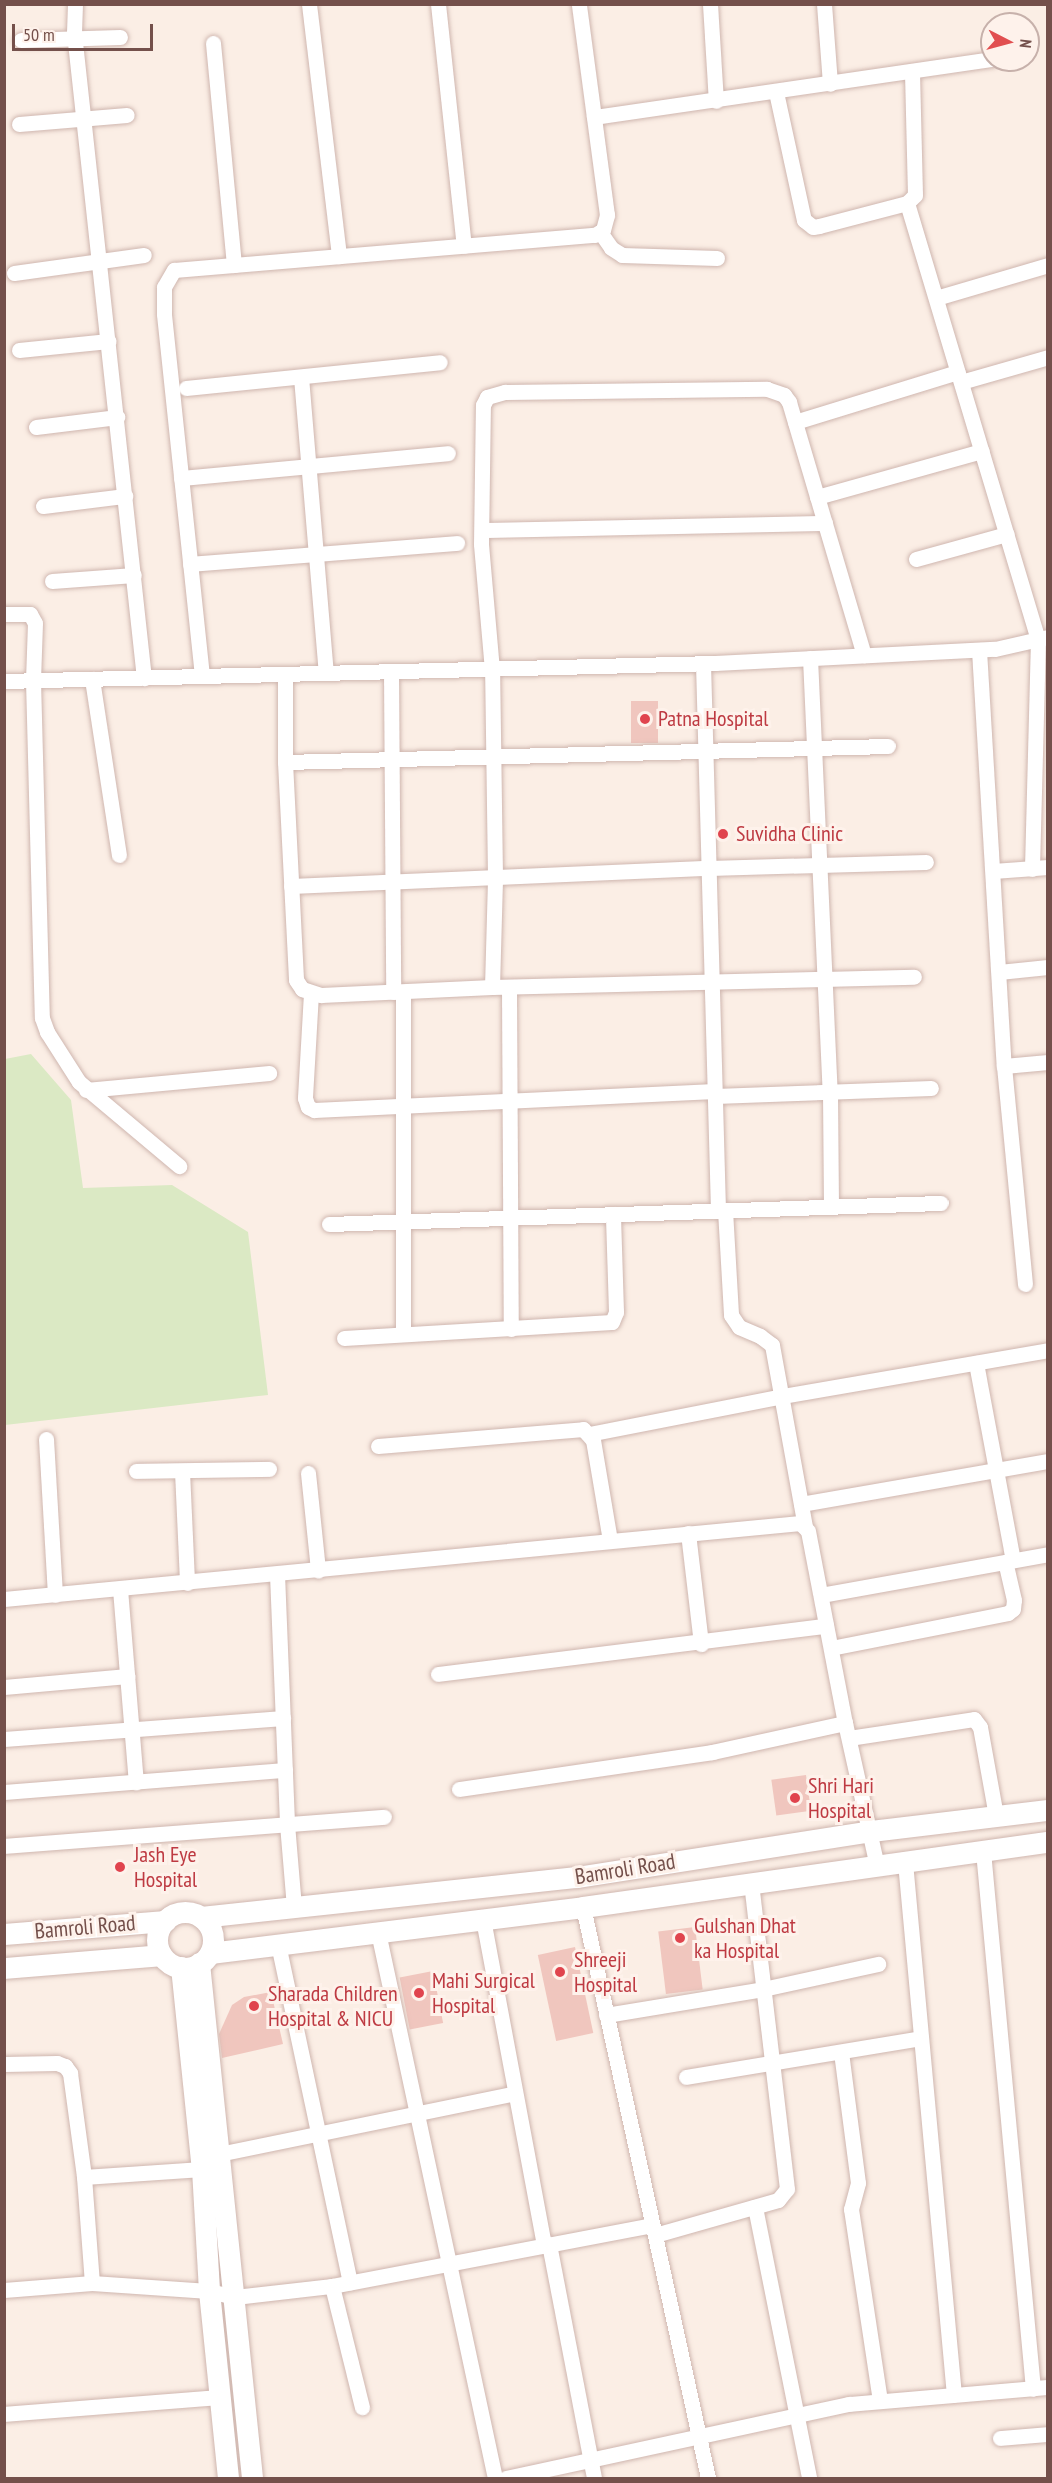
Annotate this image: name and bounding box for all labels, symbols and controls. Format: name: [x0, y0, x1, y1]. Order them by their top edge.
scale bar: [15, 12, 156, 50]
north arrow: [980, 12, 1040, 72]
text: 50 m: [23, 23, 55, 46]
text: N: [1016, 38, 1036, 49]
place label: Patna Hospital: [658, 706, 768, 732]
marker: Patna Hospital: [636, 710, 654, 728]
place label: Suvidha Clinic: [736, 821, 843, 847]
marker: Suvidha Clinic: [714, 825, 732, 843]
place label: Shri Hari Hospital: [808, 1772, 874, 1824]
marker: Shri Hari Hospital: [786, 1789, 804, 1807]
place label: Jash Eye Hospital: [134, 1841, 197, 1892]
street label: Bamroli Road: [573, 1848, 677, 1890]
marker: Jash Eye Hospital: [111, 1858, 129, 1876]
street label: Bamroli Road: [33, 1909, 137, 1945]
place label: Gulshan Dhat ka Hospital: [694, 1912, 796, 1964]
marker: Gulshan Dhat ka Hospital: [671, 1929, 689, 1947]
place label: Shreeji Hospital: [574, 1946, 637, 1998]
marker: Shreeji Hospital: [551, 1963, 569, 1981]
place label: Mahi Surgical Hospital: [432, 1967, 535, 2018]
place label: Sharada Children Hospital & NICU: [268, 1980, 398, 2032]
marker: Mahi Surgical Hospital: [410, 1984, 428, 2002]
marker: Sharada Children Hospital & NICU: [245, 1997, 263, 2015]

